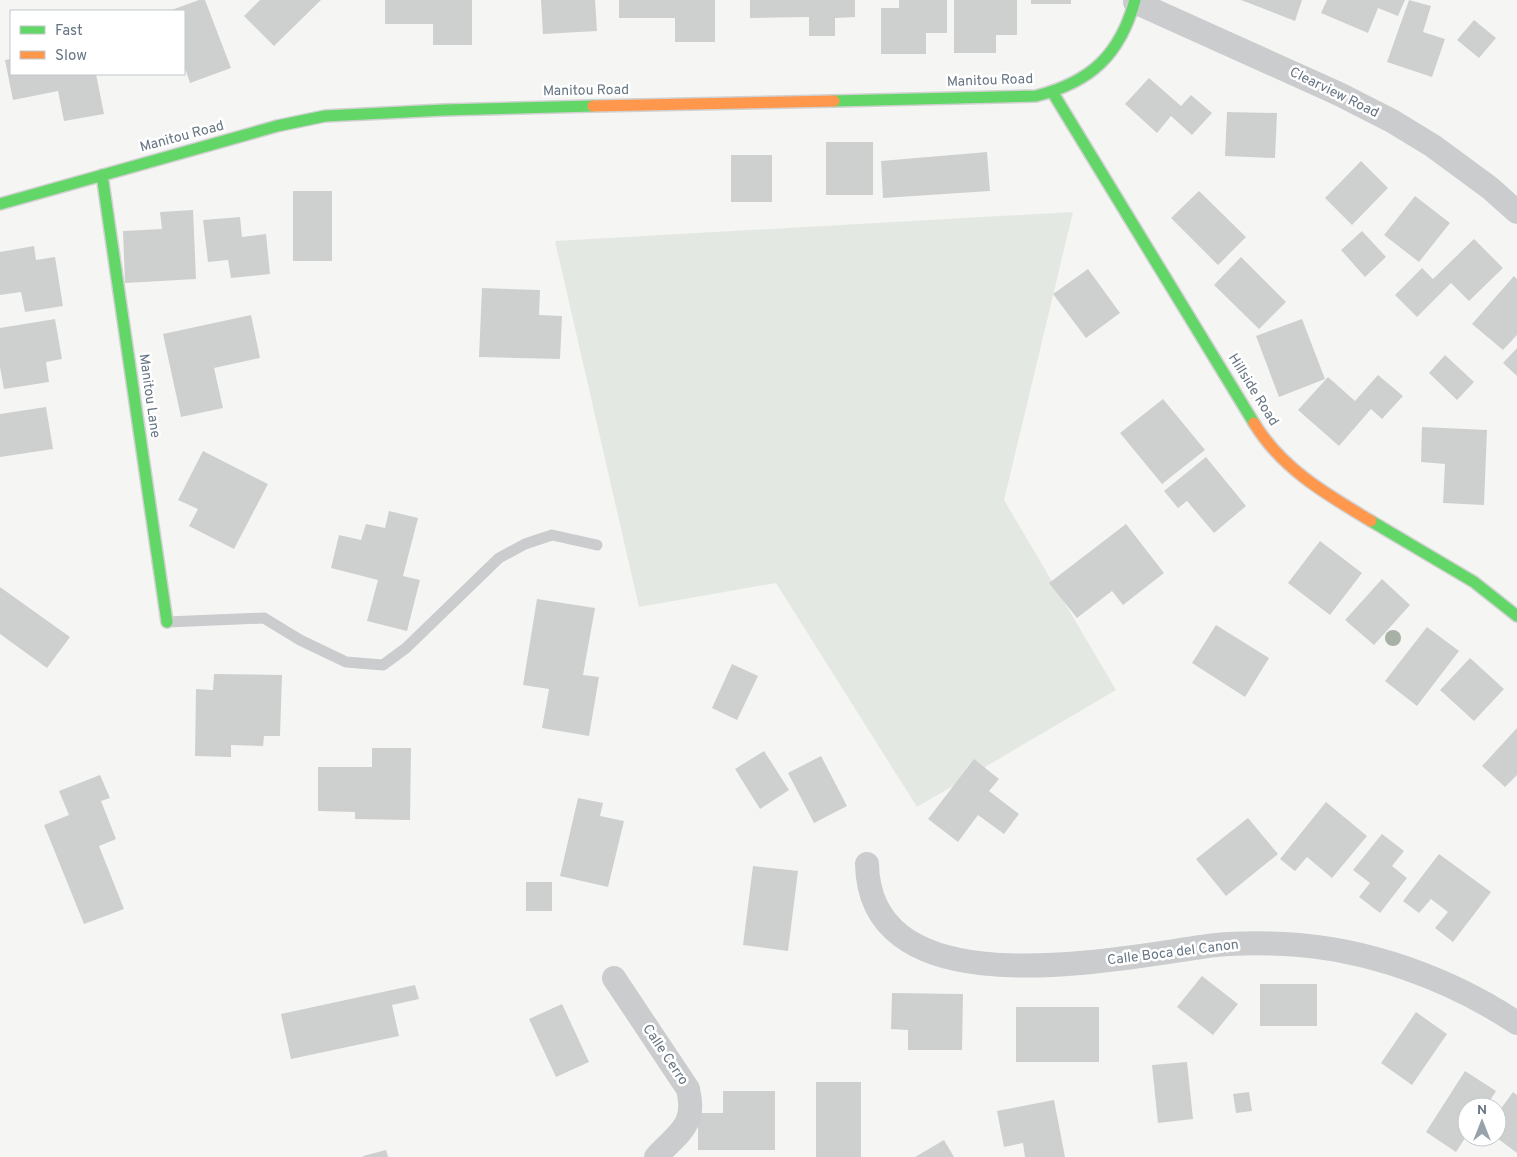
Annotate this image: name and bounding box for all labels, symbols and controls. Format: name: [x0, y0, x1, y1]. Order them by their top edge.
legend: [10, 10, 185, 75]
text: Fast: [55, 22, 83, 41]
text: Slow: [55, 47, 87, 66]
street label: Clearview Road: [1287, 64, 1381, 122]
street label: Manitou Road: [947, 71, 1033, 91]
street label: Manitou Road: [543, 82, 629, 100]
street label: Manitou Road: [138, 118, 226, 156]
street label: Hillside Road: [1224, 351, 1282, 429]
street label: Manitou Lane: [135, 353, 163, 439]
street label: Calle Boca del Canon: [1106, 937, 1240, 969]
street label: Calle Cerro: [638, 1021, 692, 1089]
north arrow: [1457, 1097, 1507, 1147]
text: N: [1477, 1102, 1487, 1119]

